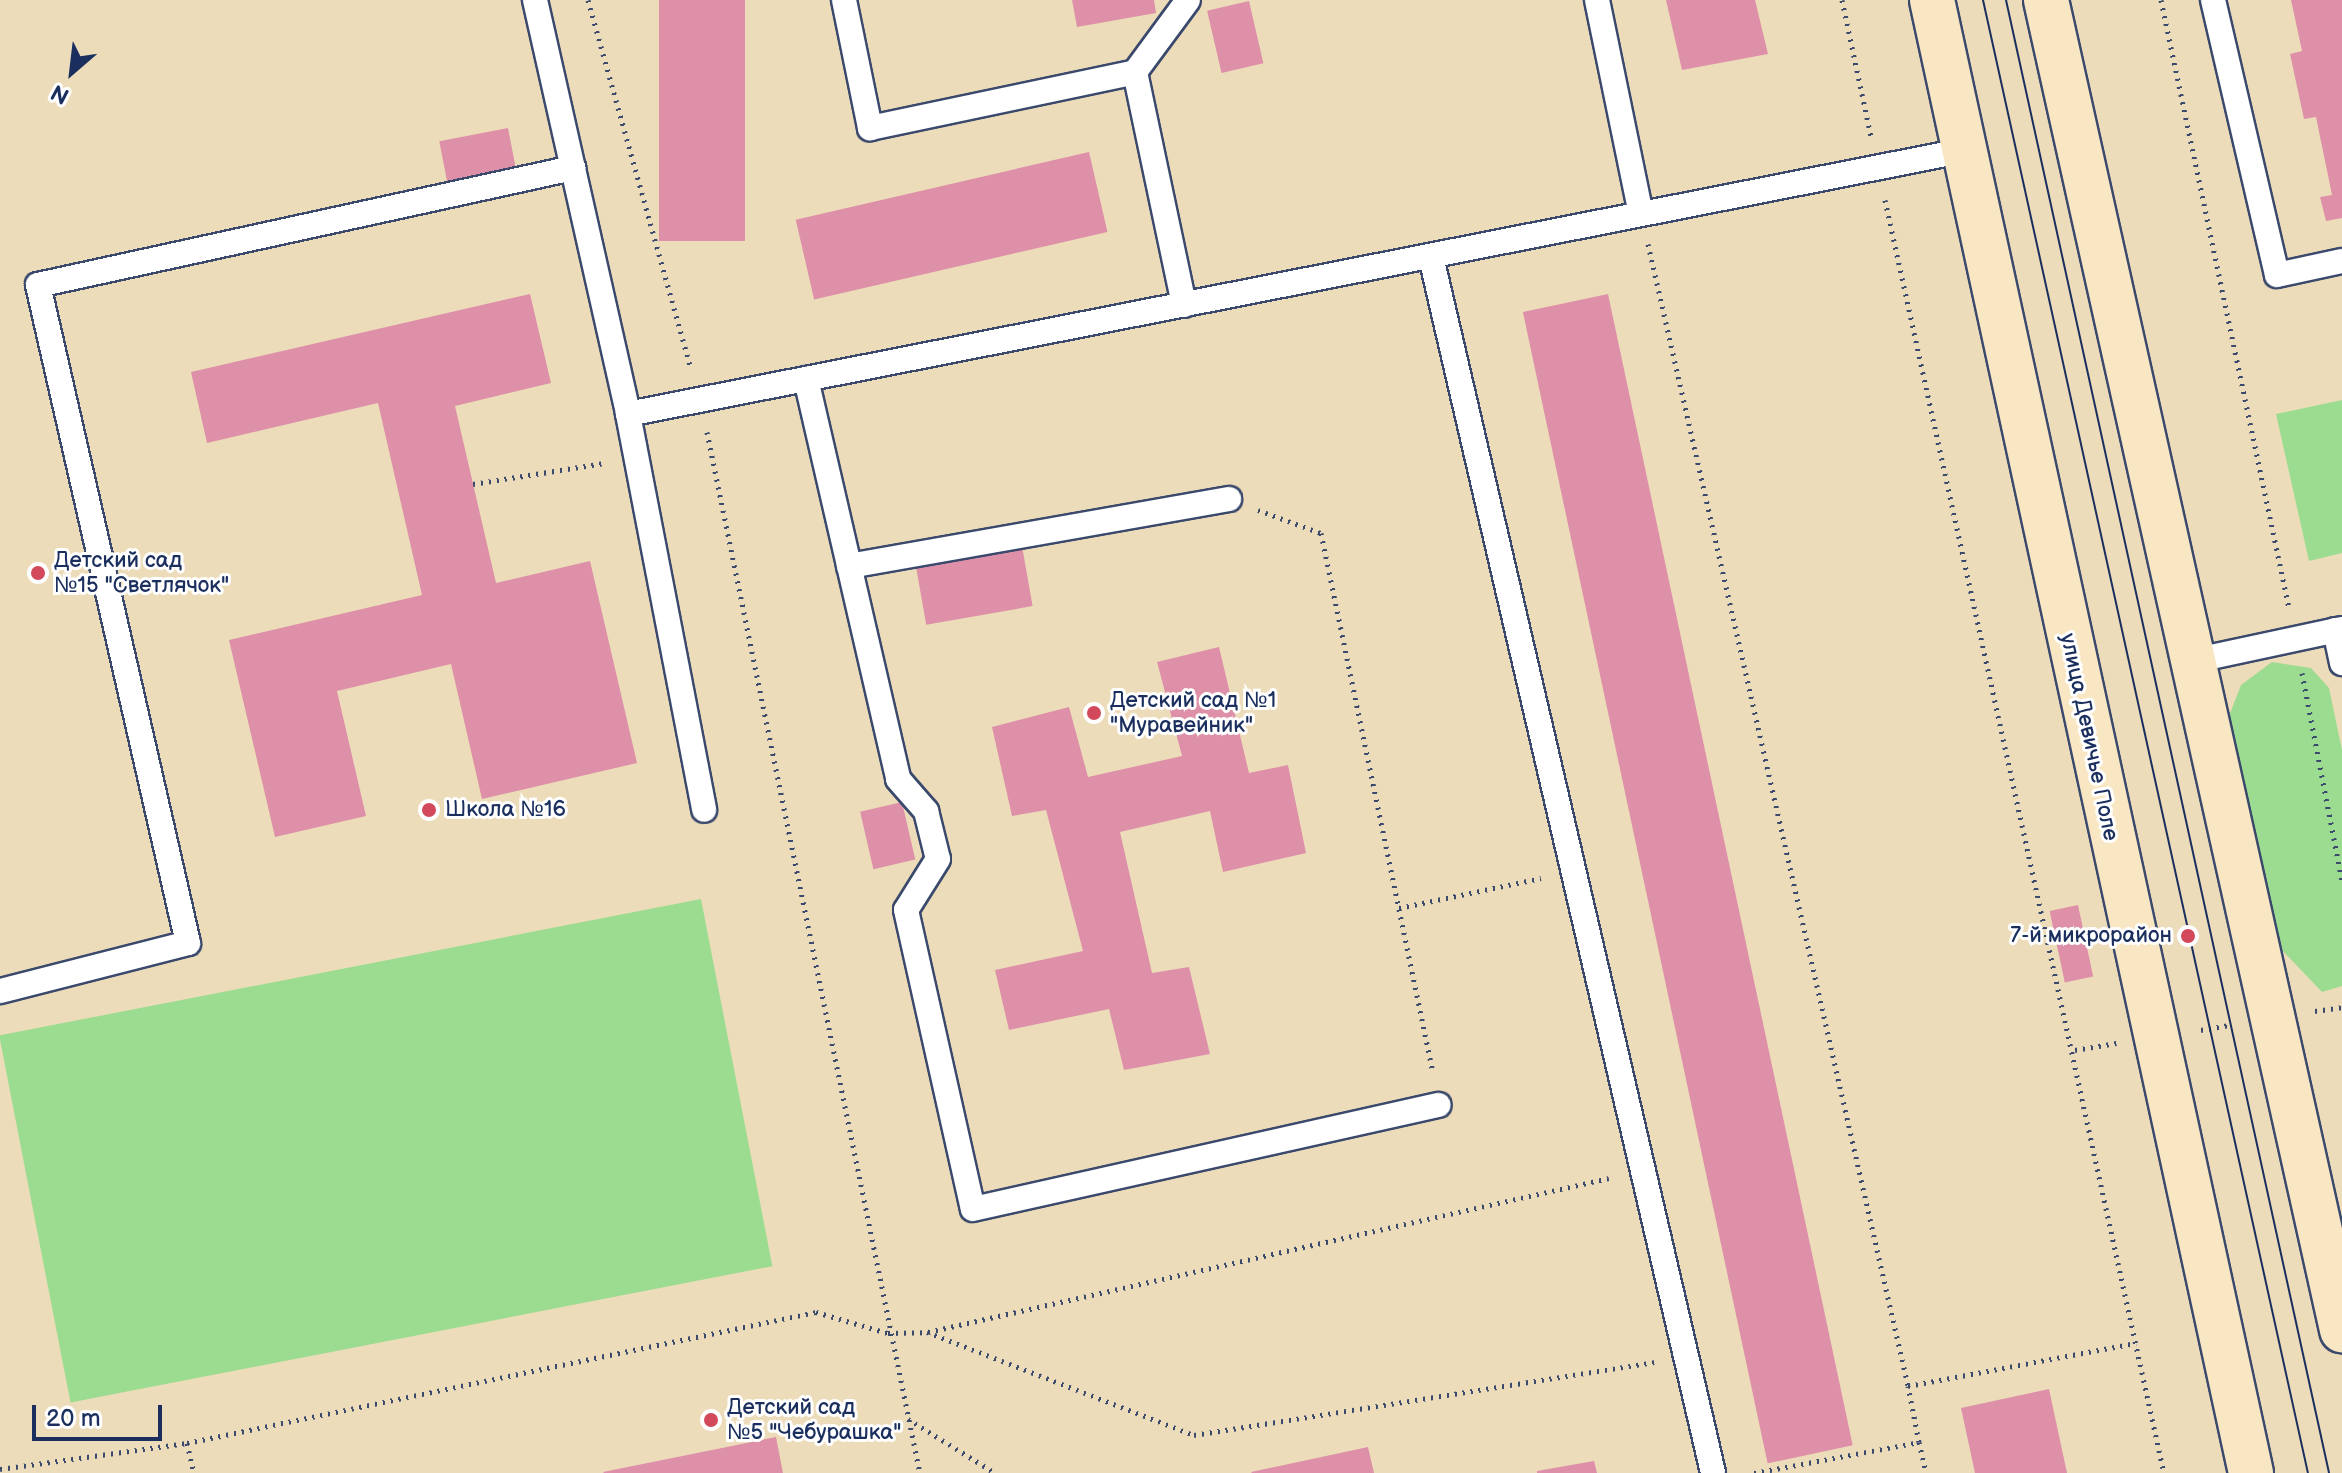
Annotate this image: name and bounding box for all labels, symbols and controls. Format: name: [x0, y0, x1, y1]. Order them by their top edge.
north arrow: [32, 32, 112, 112]
text: N: [47, 78, 74, 109]
place label: Детский сад №15 "Светлячок": [54, 547, 229, 598]
marker: Детский сад №15 "Светлячок": [29, 564, 47, 582]
street label: улица Девичье Поле: [2054, 631, 2124, 843]
place label: Детский сад №1 "Муравейник": [1110, 687, 1276, 738]
marker: Детский сад №1 "Муравейник": [1085, 704, 1103, 722]
place label: Школа №16: [445, 797, 566, 823]
marker: Школа №16: [420, 801, 438, 819]
place label: 7-й микрорайон: [2010, 923, 2172, 949]
marker: 7-й микрорайон: [2179, 927, 2197, 945]
scale bar: [36, 1389, 166, 1439]
place label: Детский сад №5 "Чебурашка": [727, 1394, 901, 1446]
text: 20 m: [46, 1404, 101, 1433]
marker: Детский сад №5 "Чебурашка": [702, 1411, 720, 1429]

